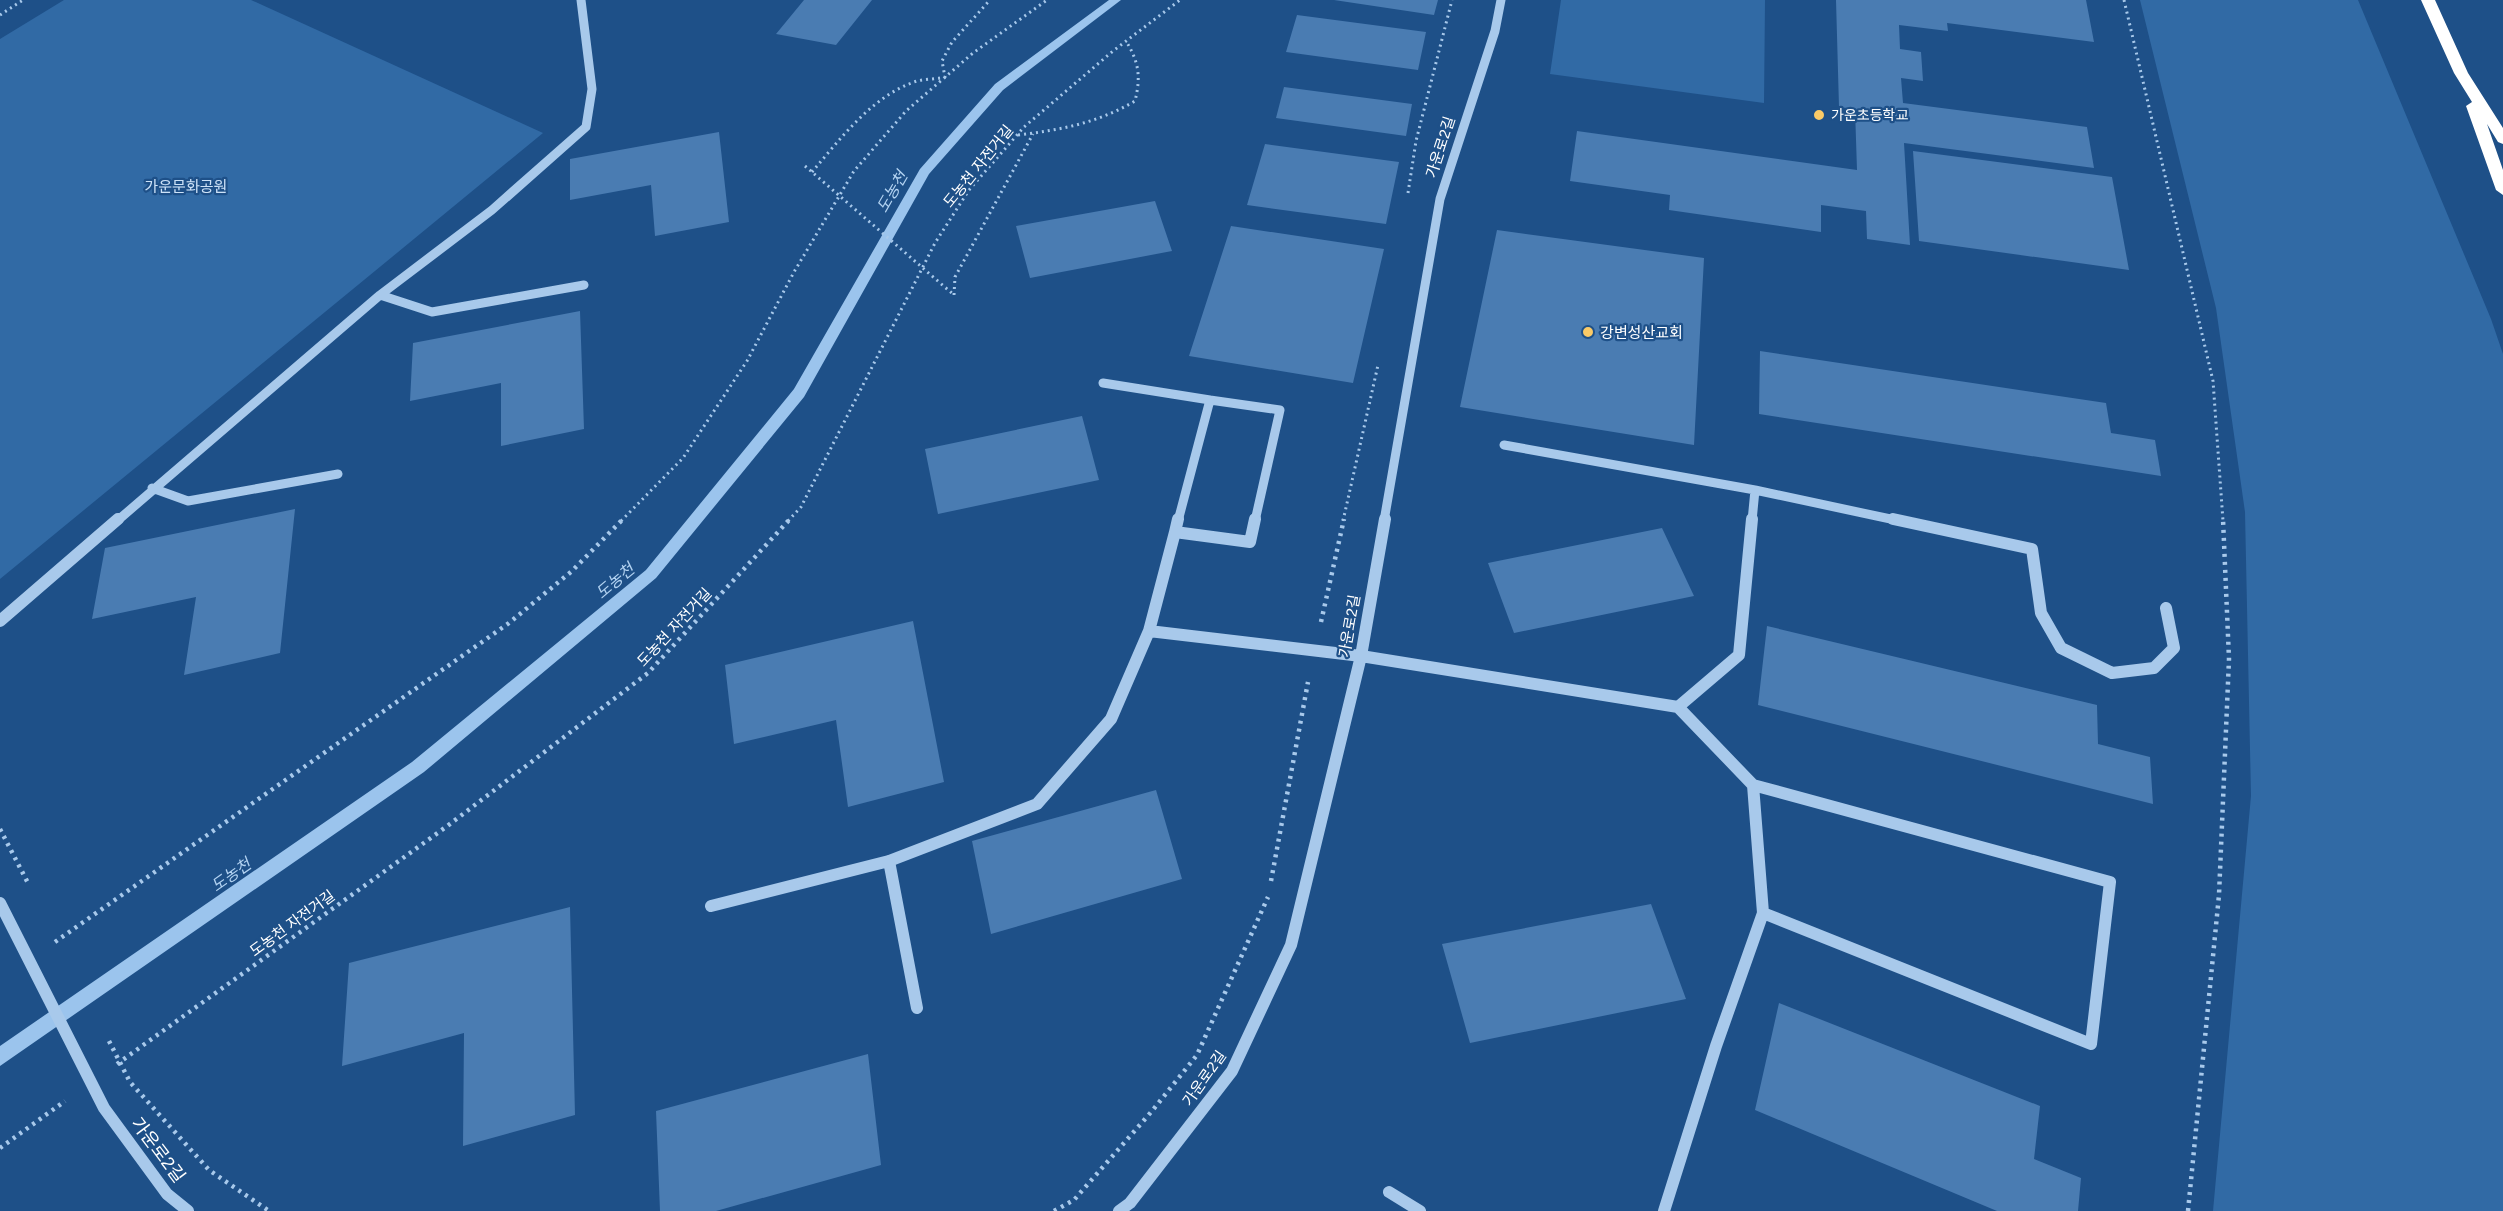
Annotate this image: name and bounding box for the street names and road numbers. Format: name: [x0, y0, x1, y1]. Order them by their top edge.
street label: 가운로2길: [1422, 114, 1458, 180]
street label: 도농천 자전거길: [940, 121, 1016, 211]
street label: 도농천 자전거길: [633, 584, 715, 670]
street label: 가운로2길: [1335, 593, 1363, 659]
street label: 도농천 자전거길: [246, 887, 338, 959]
street label: 가운로2길: [1179, 1047, 1229, 1109]
street label: 가운로2길: [127, 1114, 189, 1186]

